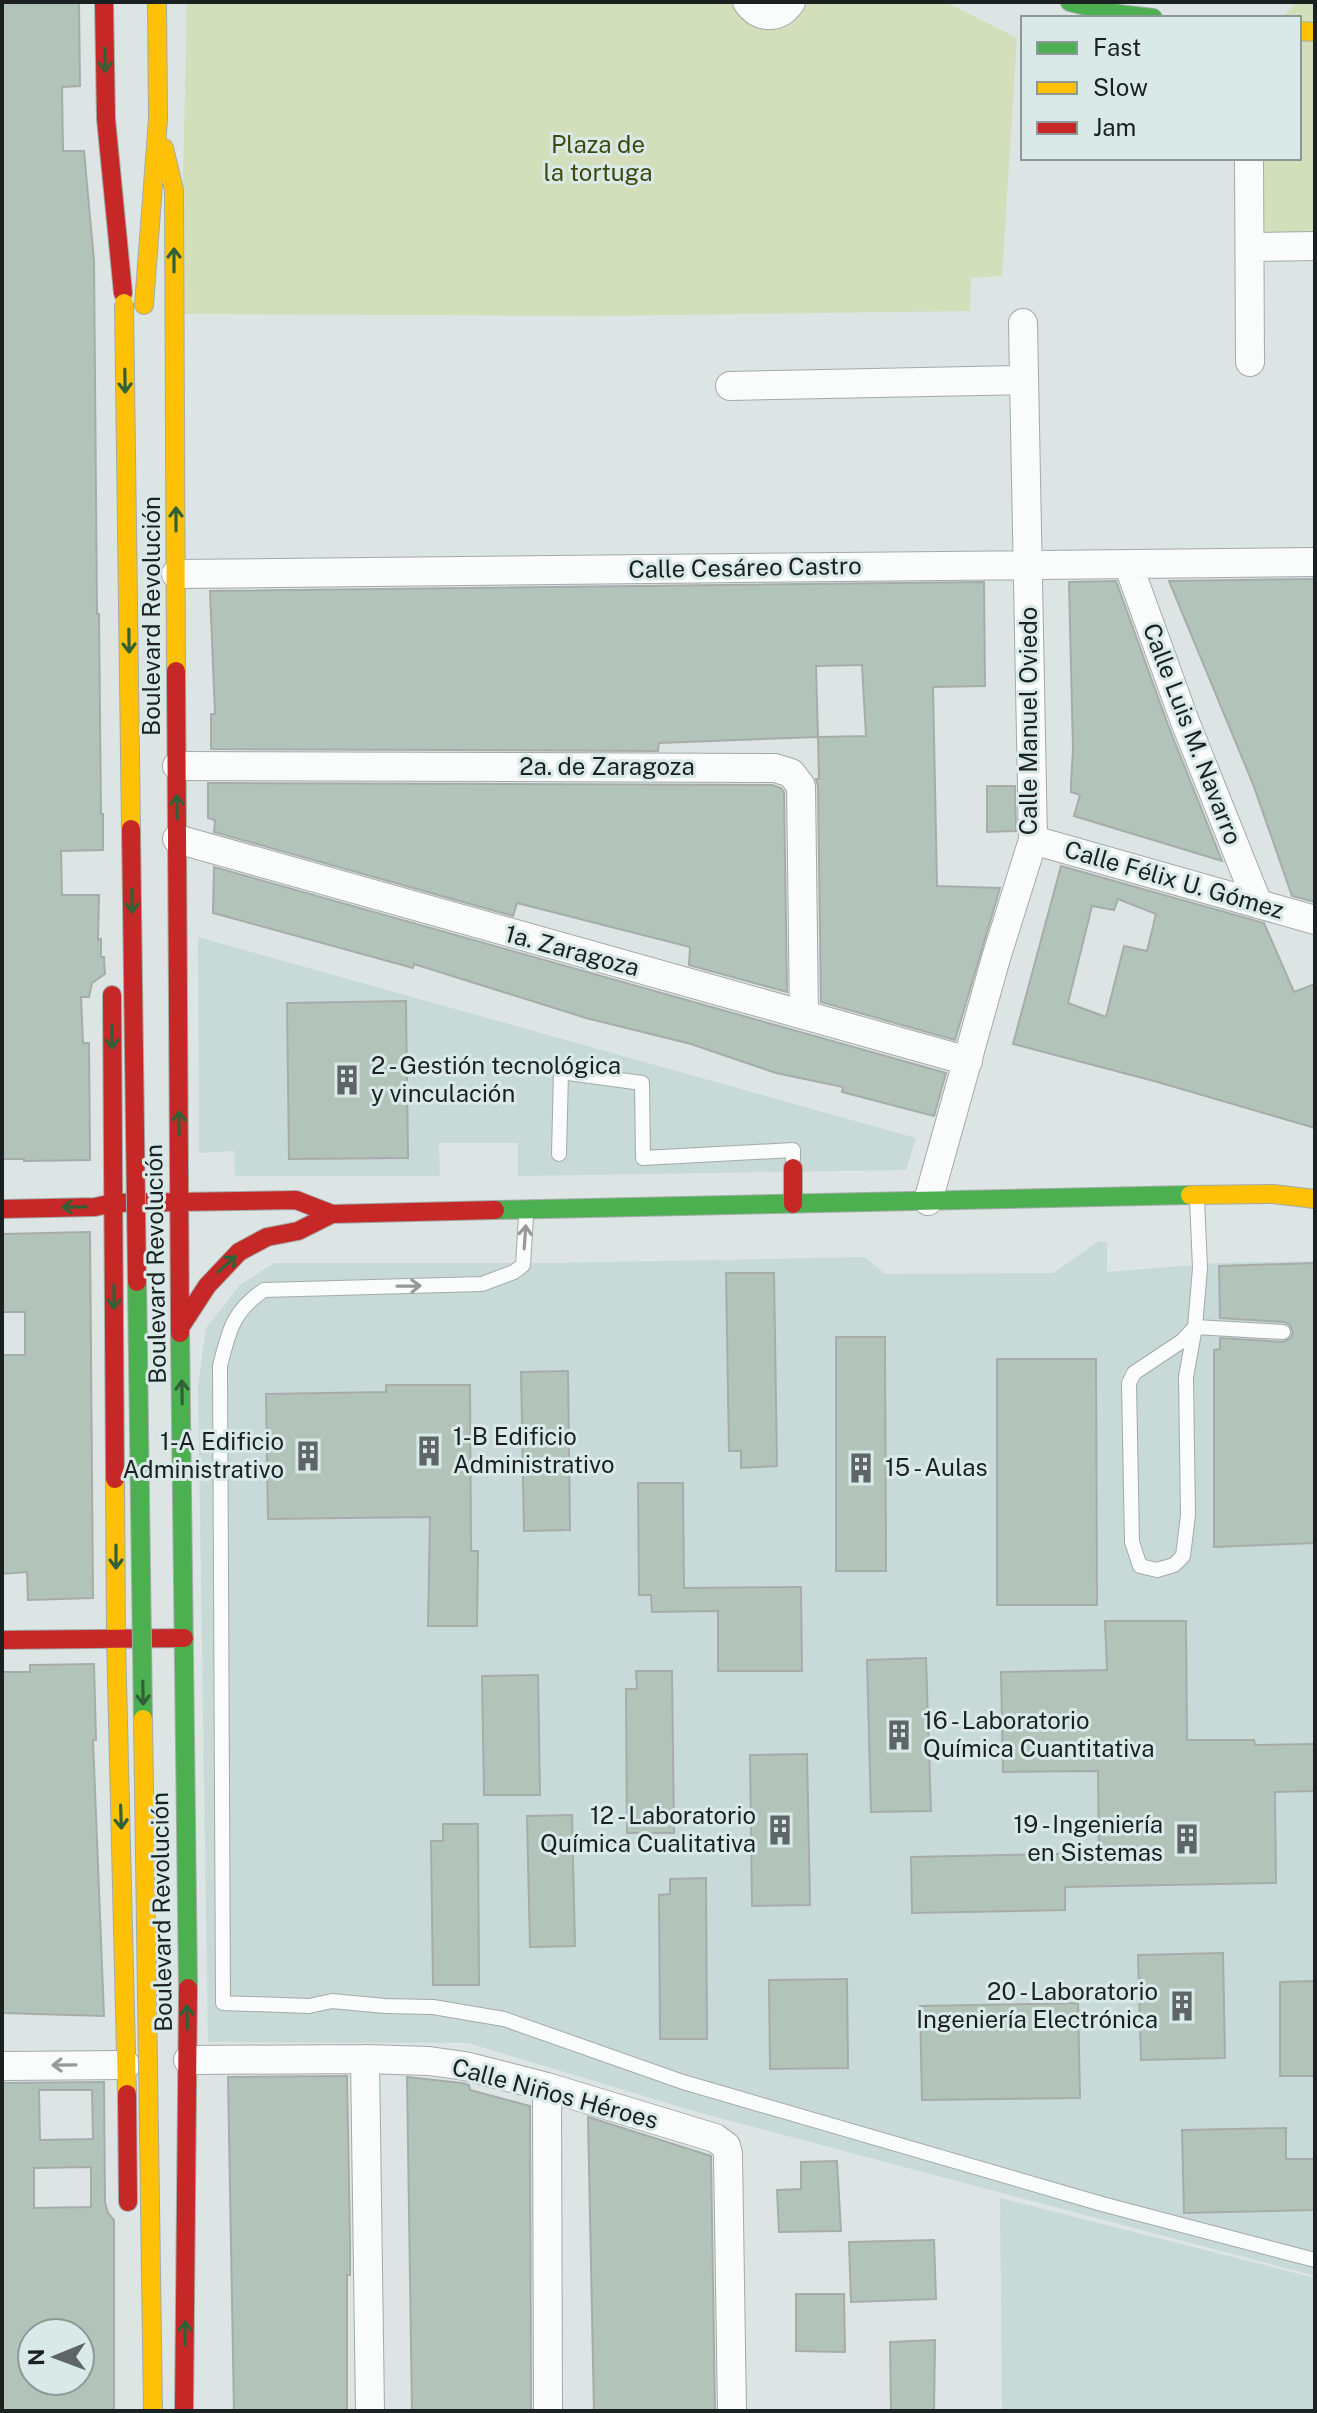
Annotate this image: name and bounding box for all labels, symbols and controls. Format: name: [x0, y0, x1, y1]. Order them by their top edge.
legend: [1021, 16, 1301, 160]
text: Fast: [1093, 33, 1141, 61]
one-way arrow: [97, 46, 113, 73]
text: Slow: [1093, 73, 1148, 101]
text: Jam: [1093, 113, 1136, 141]
park label: Plaza de la tortuga: [544, 130, 652, 186]
one-way arrow: [166, 247, 182, 274]
one-way arrow: [117, 367, 133, 394]
street label: Boulevard Revolución: [137, 496, 165, 736]
one-way arrow: [168, 506, 183, 533]
street label: Calle Cesáreo Castro: [628, 551, 862, 583]
street label: Calle Manuel Oviedo: [1014, 607, 1042, 835]
street label: Calle Luis M. Navarro: [1138, 619, 1248, 848]
one-way arrow: [121, 627, 136, 654]
street label: 2a. de Zaragoza: [519, 752, 695, 780]
one-way arrow: [169, 794, 185, 821]
street label: Calle Félix U. Gómez: [1061, 834, 1287, 924]
one-way arrow: [124, 887, 140, 914]
street label: 1a. Zaragoza: [502, 919, 642, 981]
one-way arrow: [104, 1023, 120, 1050]
place label: 2 - Gestión tecnológica y vinculación: [371, 1051, 621, 1107]
building icon: 2 - Gestión tecnológica y vinculación: [330, 1063, 364, 1097]
one-way arrow: [171, 1110, 187, 1137]
street label: Boulevard Revolución: [139, 1144, 171, 1384]
one-way arrow: [61, 1200, 88, 1215]
one-way arrow: [518, 1224, 533, 1251]
one-way arrow: [217, 1254, 237, 1273]
one-way arrow: [395, 1278, 422, 1294]
one-way arrow: [106, 1283, 122, 1310]
one-way arrow: [174, 1379, 189, 1406]
place label: 1-B Edificio Administrativo: [453, 1422, 614, 1478]
place label: 1-A Edificio Administrativo: [123, 1427, 284, 1483]
building icon: 1-B Edificio Administrativo: [412, 1434, 446, 1468]
building icon: 1-A Edificio Administrativo: [291, 1439, 325, 1473]
building icon: 15 - Aulas: [844, 1451, 878, 1485]
place label: 15 - Aulas: [885, 1453, 988, 1481]
one-way arrow: [108, 1543, 124, 1570]
one-way arrow: [135, 1679, 151, 1706]
place label: 16 - Laboratorio Química Cuantitativa: [923, 1706, 1154, 1762]
building icon: 16 - Laboratorio Química Cuantitativa: [882, 1718, 916, 1752]
street label: Boulevard Revolución: [145, 1792, 177, 2032]
place label: 12 - Laboratorio Química Cualitativa: [540, 1801, 756, 1857]
one-way arrow: [114, 1803, 129, 1830]
place label: 19 - Ingeniería en Sistemas: [1014, 1810, 1163, 1866]
building icon: 12 - Laboratorio Química Cualitativa: [763, 1813, 797, 1847]
building icon: 19 - Ingeniería en Sistemas: [1170, 1822, 1204, 1856]
place label: 20 - Laboratorio Ingeniería Electrónica: [916, 1977, 1158, 2033]
building icon: 20 - Laboratorio Ingeniería Electrónica: [1165, 1989, 1199, 2023]
one-way arrow: [180, 2004, 195, 2031]
street label: Calle Niños Héroes: [449, 2052, 661, 2134]
one-way arrow: [51, 2057, 78, 2073]
north arrow: [16, 2317, 96, 2397]
one-way arrow: [177, 2320, 193, 2347]
text: N: [23, 2349, 49, 2366]

